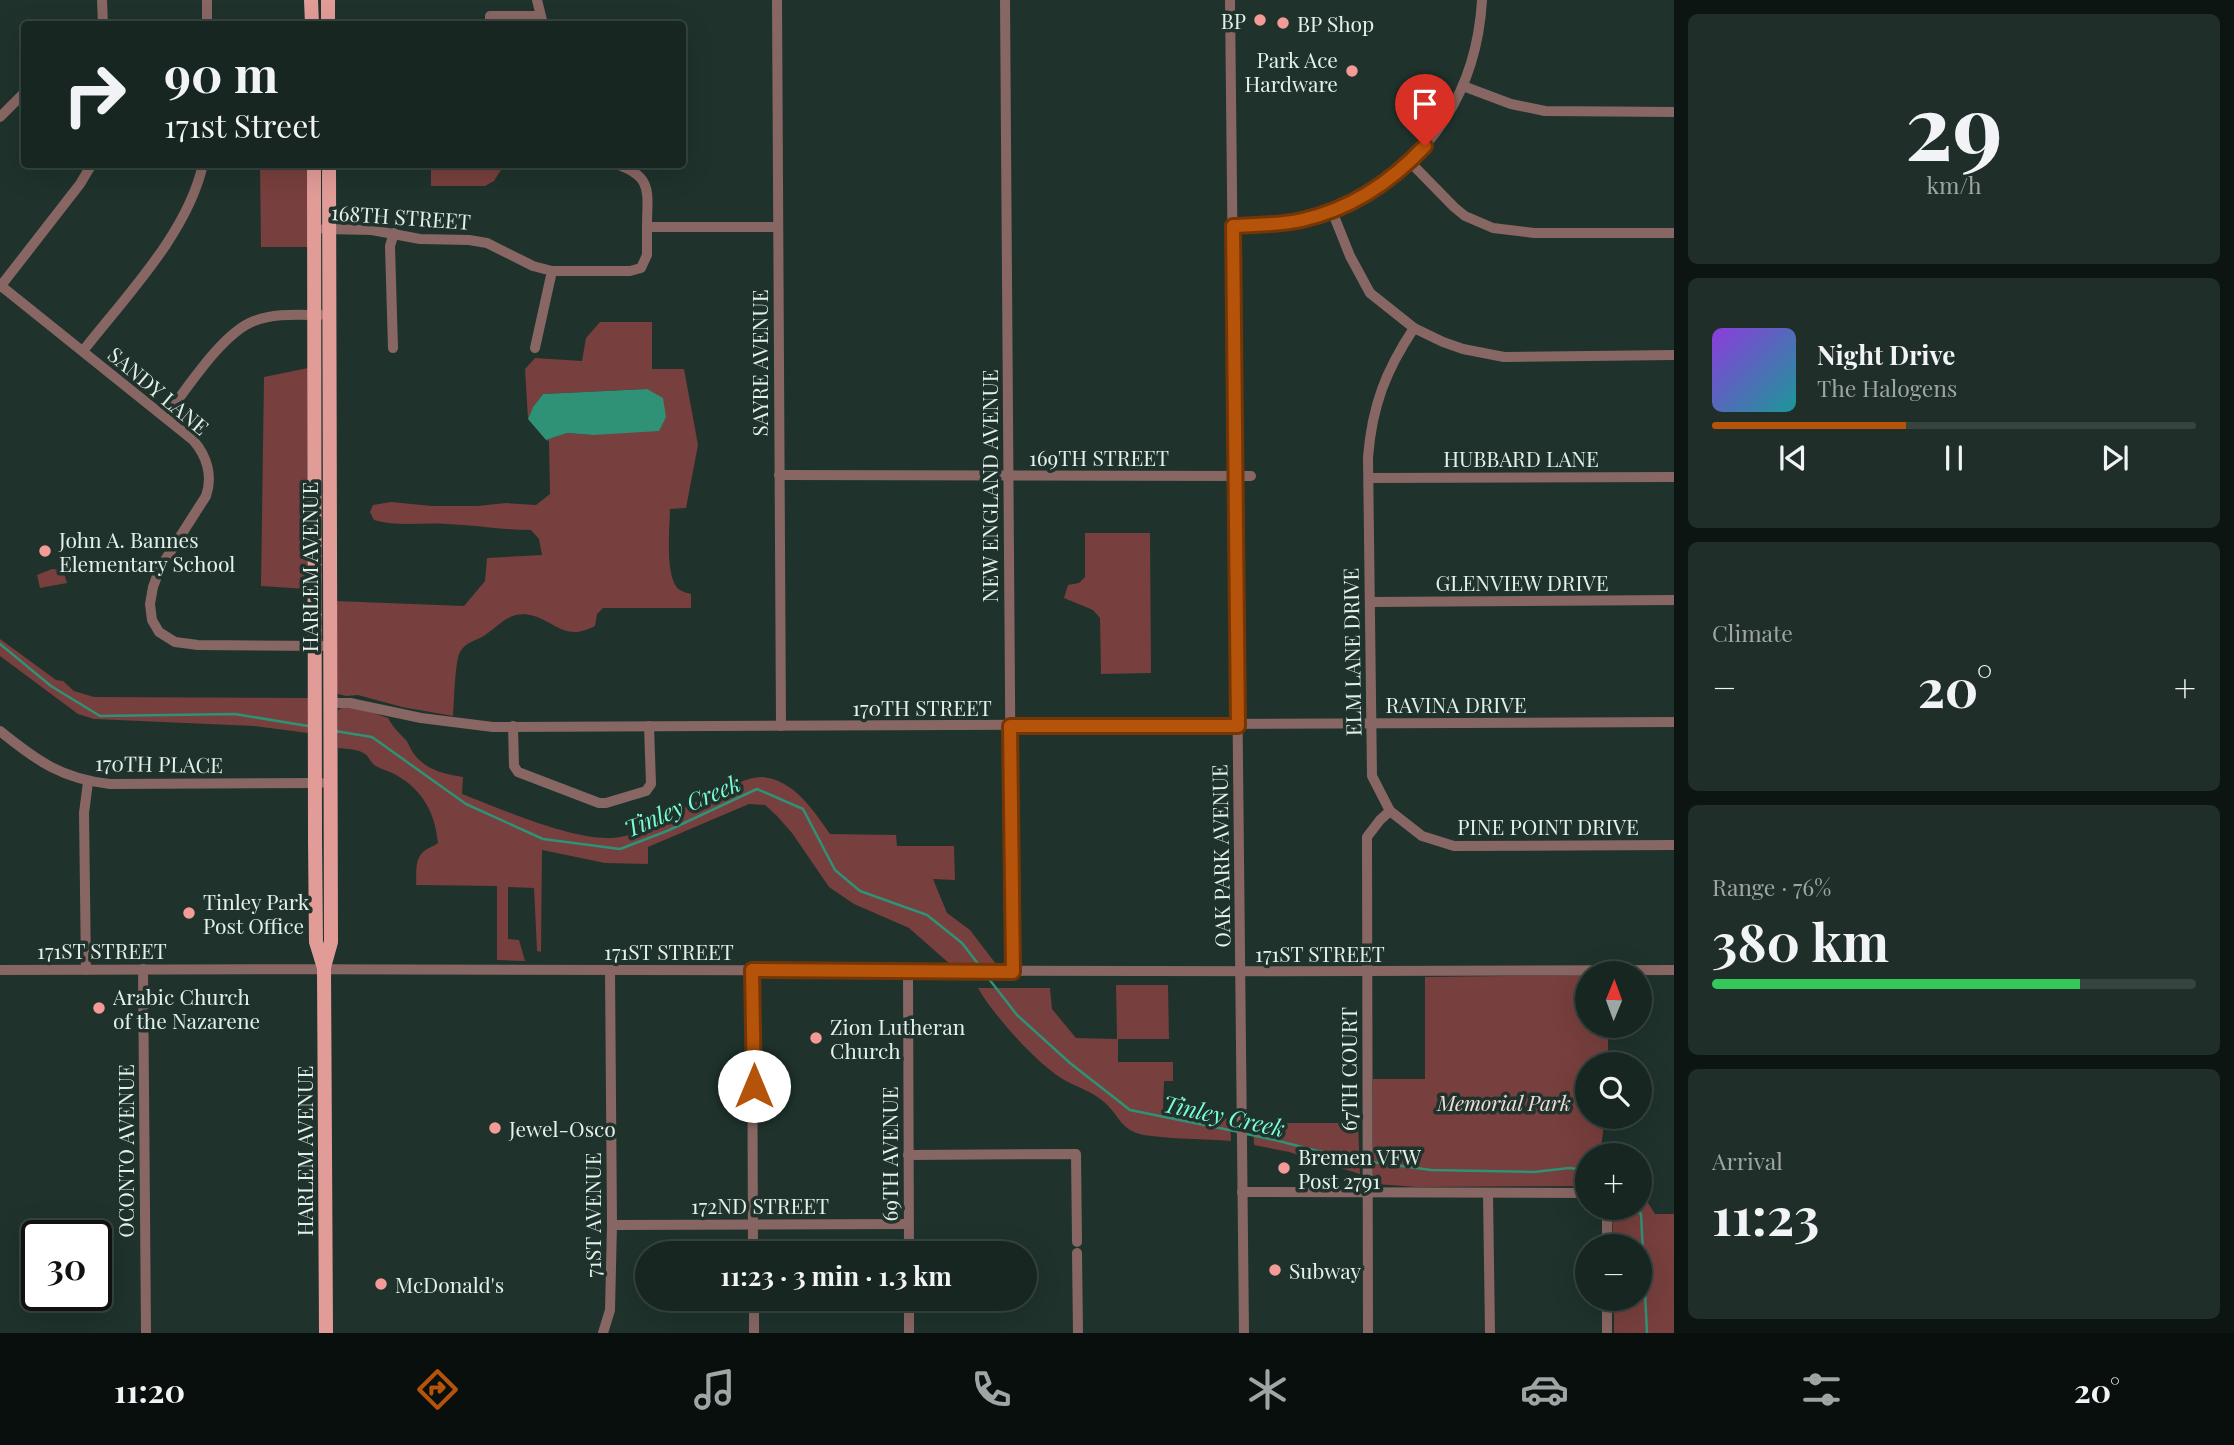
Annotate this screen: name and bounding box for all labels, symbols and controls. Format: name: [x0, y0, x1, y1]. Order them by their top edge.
place label: BP: [1221, 6, 1246, 34]
place label: BP Shop: [1297, 9, 1374, 37]
marker: BP: [1252, 12, 1268, 28]
marker: BP Shop: [1275, 15, 1291, 31]
text: 90 m: [164, 40, 278, 105]
place label: Park Ace Hardware: [1245, 45, 1338, 97]
icon: right: [49, 49, 140, 140]
marker: Park Ace Hardware: [1344, 63, 1360, 79]
text: 29: [1905, 63, 2003, 184]
pin: [1395, 74, 1455, 146]
icon: arrive: [1406, 85, 1444, 123]
text: 171st Street: [164, 103, 320, 146]
text: km/h: [1926, 169, 1982, 200]
street label: 168TH STREET: [330, 197, 472, 235]
street label: SAYRE AVENUE: [745, 290, 773, 436]
text: Night Drive: [1817, 337, 1955, 372]
street label: SANDY LANE: [103, 340, 215, 440]
street label: NEW ENGLAND AVENUE: [975, 369, 1003, 603]
text: The Halogens: [1817, 372, 1957, 403]
icon: previous: [1774, 439, 1812, 477]
icon: pause: [1935, 439, 1973, 477]
icon: next: [2096, 439, 2134, 477]
street label: 169TH STREET: [1029, 443, 1169, 471]
street label: HUBBARD LANE: [1443, 444, 1599, 472]
street label: HARLEM AVENUE: [295, 482, 323, 652]
place label: John A. Bannes Elementary School: [58, 525, 235, 577]
marker: John A. Bannes Elementary School: [37, 543, 53, 559]
street label: ELM LANE DRIVE: [1336, 568, 1366, 736]
street label: GLENVIEW DRIVE: [1435, 568, 1609, 596]
text: Climate: [1712, 617, 1793, 648]
text: 20°: [1918, 652, 1993, 721]
text: −: [1712, 661, 1737, 712]
text: +: [2174, 661, 2196, 712]
street label: RAVINA DRIVE: [1385, 690, 1527, 718]
street label: 170TH STREET: [852, 693, 992, 721]
street label: 170TH PLACE: [95, 748, 223, 778]
street label: OAK PARK AVENUE: [1204, 764, 1236, 948]
water label: Tinley Creek: [619, 766, 745, 843]
street label: PINE POINT DRIVE: [1457, 812, 1639, 840]
text: Range · 76%: [1712, 871, 1831, 902]
place label: Tinley Park Post Office: [203, 887, 310, 939]
marker: Tinley Park Post Office: [181, 905, 197, 921]
text: 380 km: [1712, 906, 1889, 975]
street label: 171ST STREET: [37, 936, 167, 964]
street label: 171ST STREET: [604, 937, 734, 965]
street label: 171ST STREET: [1255, 939, 1385, 967]
north arrow: [1575, 961, 1652, 1038]
map controls: [1575, 961, 1652, 1311]
place label: Arabic Church of the Nazarene: [112, 982, 260, 1034]
marker: Arabic Church of the Nazarene: [91, 1000, 107, 1016]
street label: 67TH COURT: [1334, 1007, 1362, 1131]
place label: Zion Lutheran Church: [830, 1012, 966, 1064]
marker: Zion Lutheran Church: [808, 1030, 824, 1046]
position arrow: [717, 1049, 791, 1123]
button: search: [1575, 1052, 1652, 1129]
street label: OCONTO AVENUE: [111, 1064, 139, 1238]
street label: HARLEM AVENUE: [290, 1066, 318, 1236]
street label: 69TH AVENUE: [875, 1086, 903, 1222]
water label: Tinley Creek: [1160, 1087, 1288, 1143]
park label: Memorial Park: [1436, 1088, 1571, 1116]
place label: Jewel-Osco: [508, 1114, 616, 1142]
marker: Jewel-Osco: [487, 1120, 503, 1136]
place label: Bremen VFW Post 2791: [1298, 1142, 1422, 1194]
button: +: [1575, 1143, 1652, 1220]
text: Arrival: [1712, 1145, 1783, 1176]
street label: 71ST AVENUE: [578, 1153, 606, 1277]
marker: Bremen VFW Post 2791: [1276, 1160, 1292, 1176]
text: 11:23: [1712, 1180, 1819, 1249]
street label: 172ND STREET: [691, 1191, 829, 1219]
speed limit sign: 30: [21, 1220, 112, 1311]
button: −: [1575, 1234, 1652, 1311]
place label: Subway: [1289, 1256, 1362, 1284]
text: 11:23 · 3 min · 1.3 km: [720, 1258, 952, 1293]
marker: Subway: [1267, 1262, 1283, 1278]
place label: McDonald's: [395, 1270, 504, 1298]
marker: McDonald's: [373, 1276, 389, 1292]
icon: directions: [413, 1365, 462, 1414]
icon: music: [690, 1365, 739, 1414]
icon: phone: [967, 1365, 1016, 1414]
icon: climate: [1243, 1365, 1292, 1414]
icon: car: [1520, 1365, 1569, 1414]
icon: filters: [1797, 1365, 1846, 1414]
text: 11:20: [114, 1368, 185, 1411]
text: 20°: [2074, 1368, 2120, 1411]

